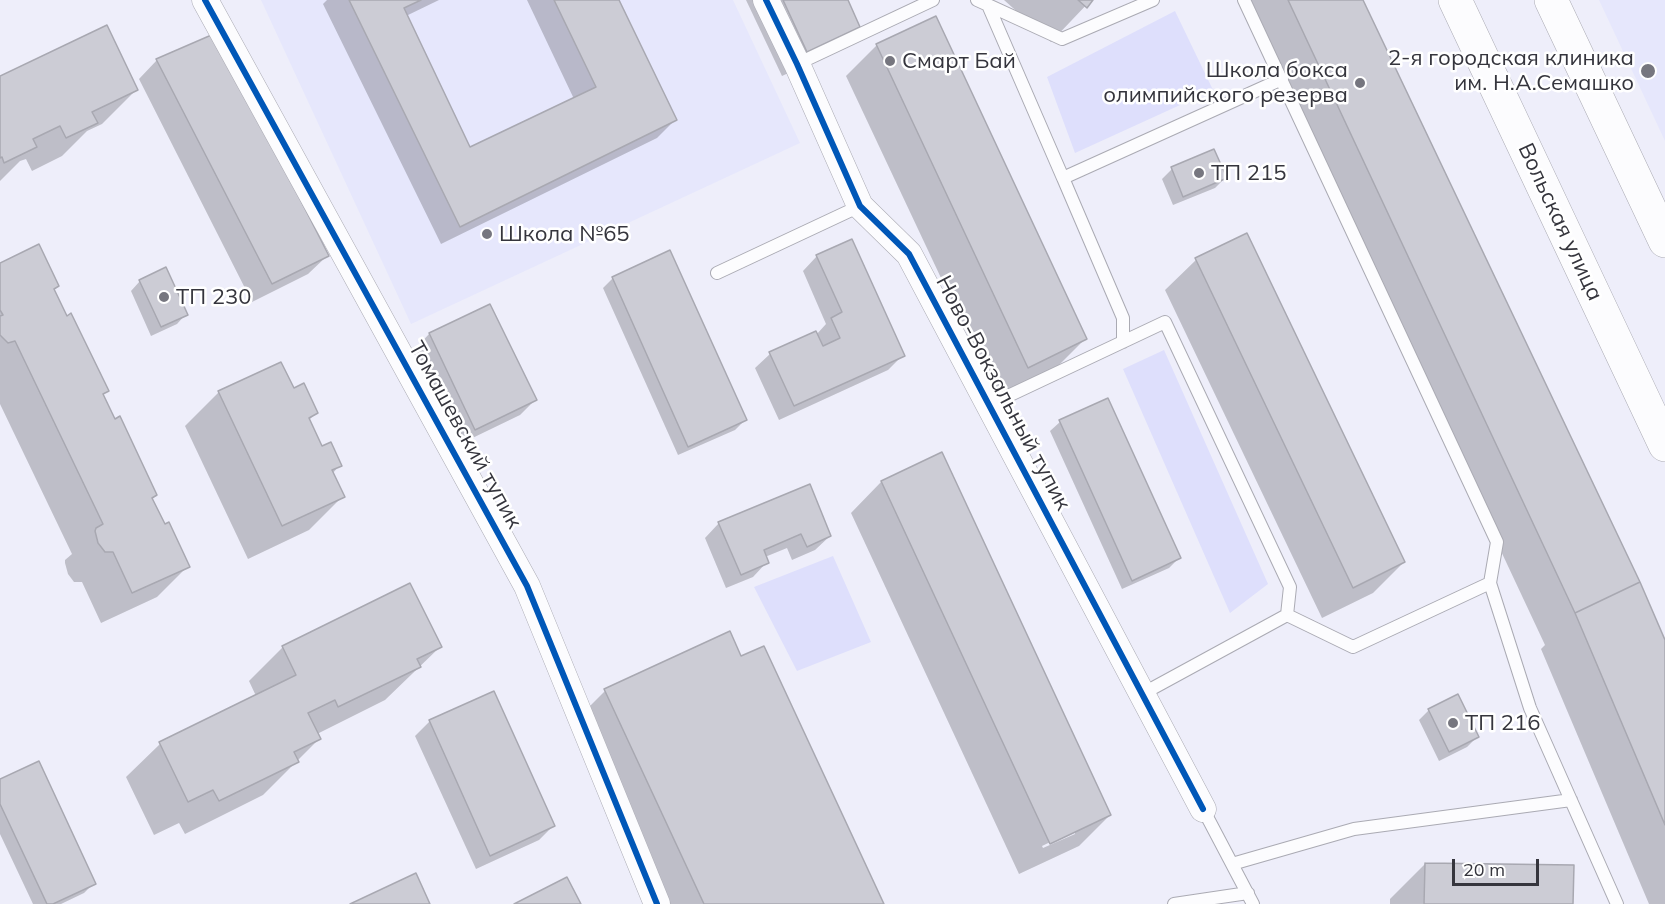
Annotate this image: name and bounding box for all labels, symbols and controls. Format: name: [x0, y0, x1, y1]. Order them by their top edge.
place label: 2-я городская клиника им. Н.А.Семашко: [1388, 45, 1634, 96]
place label: Смарт Бай: [902, 48, 1016, 74]
marker: Смарт Бай: [883, 54, 897, 68]
place label: Школа бокса олимпийского резерва: [1103, 57, 1348, 108]
marker: 2-я городская клиника им. Н.А.Семашко: [1639, 62, 1657, 80]
marker: Школа бокса олимпийского резерва: [1353, 76, 1367, 90]
street label: Вольская улица: [1512, 139, 1608, 305]
place label: ТП 215: [1211, 160, 1286, 186]
marker: ТП 215: [1192, 166, 1206, 180]
place label: Школа №65: [499, 221, 630, 247]
marker: Школа №65: [480, 227, 494, 241]
street label: Ново-Вокзальный тупик: [930, 271, 1076, 515]
place label: ТП 230: [176, 284, 251, 310]
marker: ТП 230: [157, 290, 171, 304]
street label: Томашевский тупик: [403, 337, 527, 533]
place label: ТП 216: [1465, 710, 1540, 736]
marker: ТП 216: [1446, 716, 1460, 730]
scale bar: [1455, 847, 1542, 885]
text: 20 m: [1463, 858, 1505, 881]

